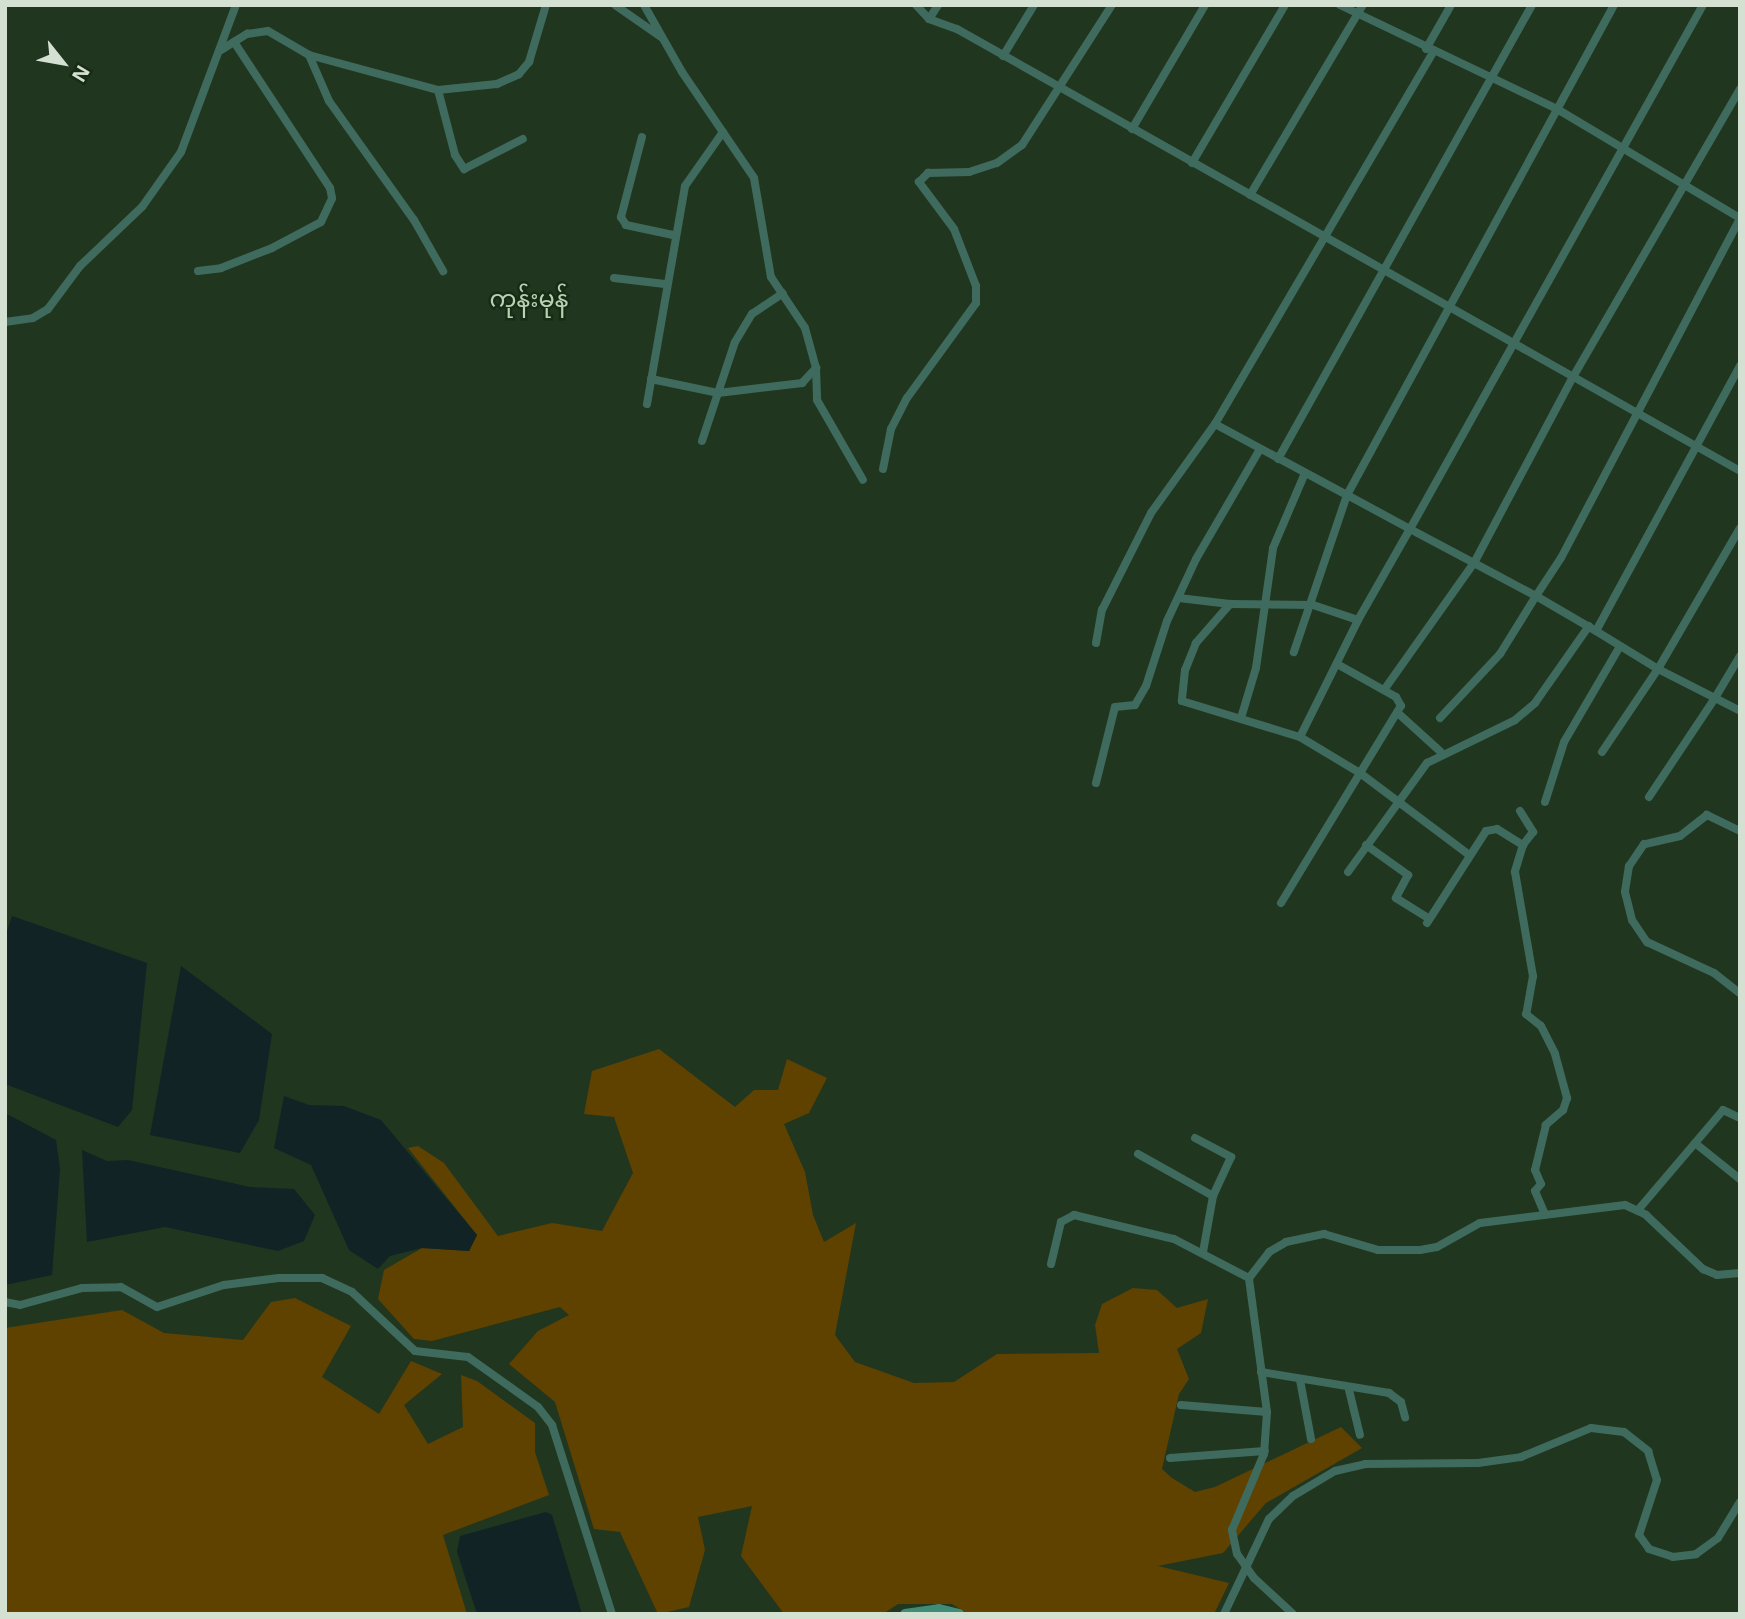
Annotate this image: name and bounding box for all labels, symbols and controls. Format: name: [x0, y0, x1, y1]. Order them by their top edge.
north arrow: [28, 28, 98, 98]
text: N: [66, 60, 96, 87]
district label: ကုန်းမုန်: [490, 284, 568, 312]

